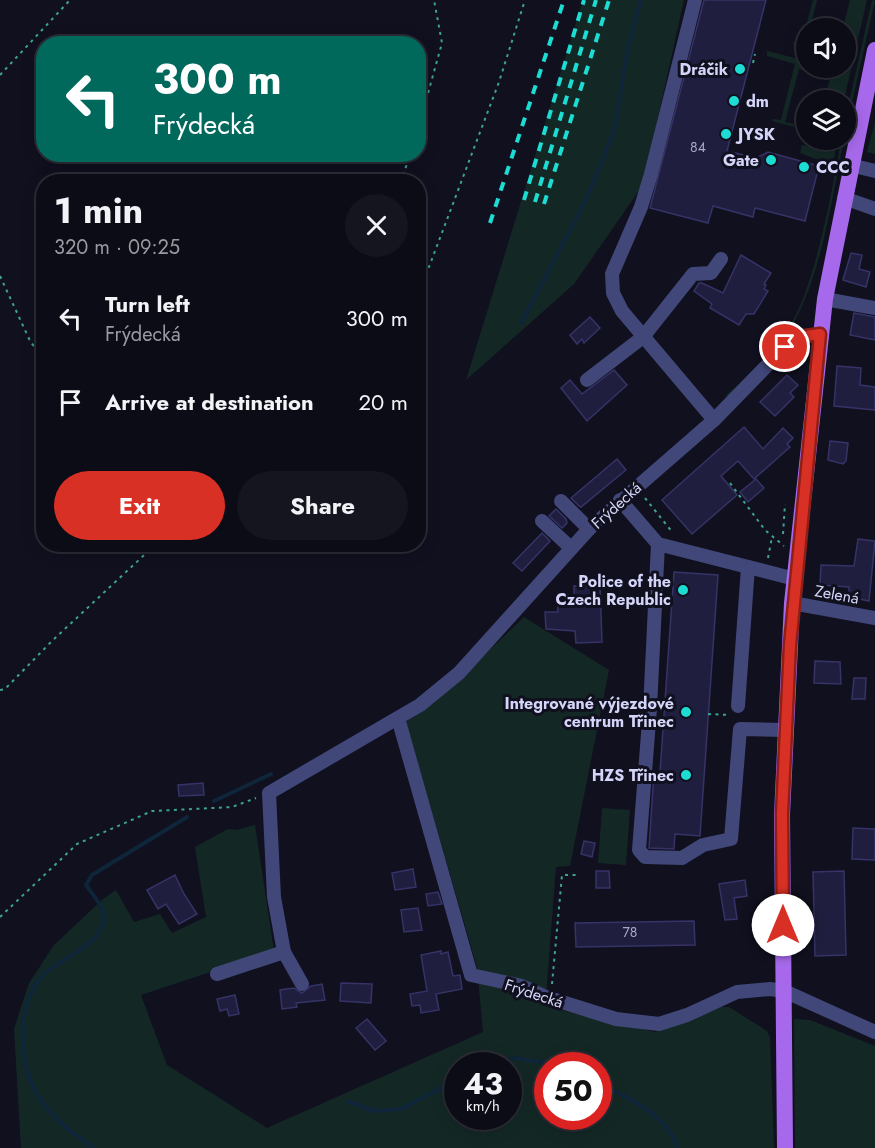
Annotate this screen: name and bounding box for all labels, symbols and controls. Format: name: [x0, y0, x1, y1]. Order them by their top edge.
map controls: [796, 18, 856, 150]
button: sound: [796, 18, 856, 78]
text: 300 m: [153, 49, 282, 110]
place label: Dráčik: [679, 58, 729, 81]
icon: left: [54, 60, 132, 138]
marker: Dráčik: [733, 62, 747, 76]
place label: dm: [746, 90, 769, 113]
button: layers: [796, 90, 856, 150]
marker: dm: [727, 94, 741, 108]
text: Frýdecká: [153, 105, 255, 144]
place label: JYSK: [735, 123, 776, 146]
marker: JYSK: [719, 127, 733, 141]
house number: 84: [690, 137, 706, 157]
place label: Gate: [723, 149, 759, 172]
marker: Gate: [764, 153, 778, 167]
place label: CCC: [816, 156, 850, 179]
marker: CCC: [797, 160, 811, 174]
text: 1 min: [54, 184, 143, 236]
button: close: [345, 194, 408, 257]
text: 320 m · 09:25: [54, 233, 180, 262]
text: Turn left: [105, 288, 190, 320]
icon: left: [54, 302, 87, 335]
text: 300 m: [346, 302, 408, 334]
text: Frýdecká: [105, 320, 181, 349]
pin: [759, 321, 810, 372]
icon: arrive: [768, 330, 801, 363]
icon: arrive: [54, 386, 87, 419]
text: Arrive at destination: [105, 386, 314, 418]
text: 20 m: [359, 386, 408, 418]
button: Exit: [54, 471, 225, 540]
button: Share: [237, 471, 408, 540]
street label: Frýdecká: [586, 477, 647, 534]
place label: Police of the Czech Republic: [556, 570, 671, 611]
street label: Zelená: [813, 579, 861, 610]
marker: Police of the Czech Republic: [676, 583, 690, 597]
place label: Integrované výjezdové centrum Třinec: [505, 692, 674, 733]
marker: Integrované výjezdové centrum Třinec: [679, 705, 693, 719]
place label: HZS Třinec: [592, 764, 674, 787]
marker: HZS Třinec: [679, 768, 693, 782]
position arrow: [751, 893, 815, 957]
house number: 78: [623, 922, 638, 942]
street label: Frýdecká: [502, 973, 566, 1014]
speed limit sign: 50: [534, 1052, 612, 1130]
text: 43: [463, 1062, 503, 1105]
text: km/h: [466, 1095, 500, 1117]

